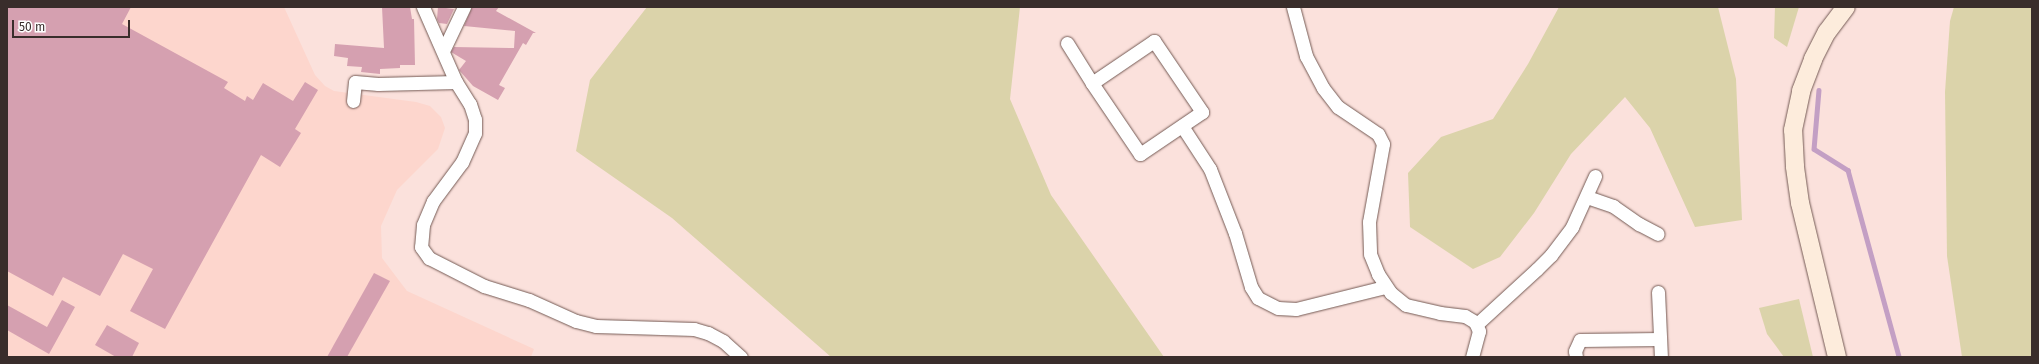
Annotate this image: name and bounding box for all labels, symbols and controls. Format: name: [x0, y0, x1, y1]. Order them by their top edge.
scale bar: [14, 12, 132, 38]
text: 50 m: [19, 20, 45, 34]

